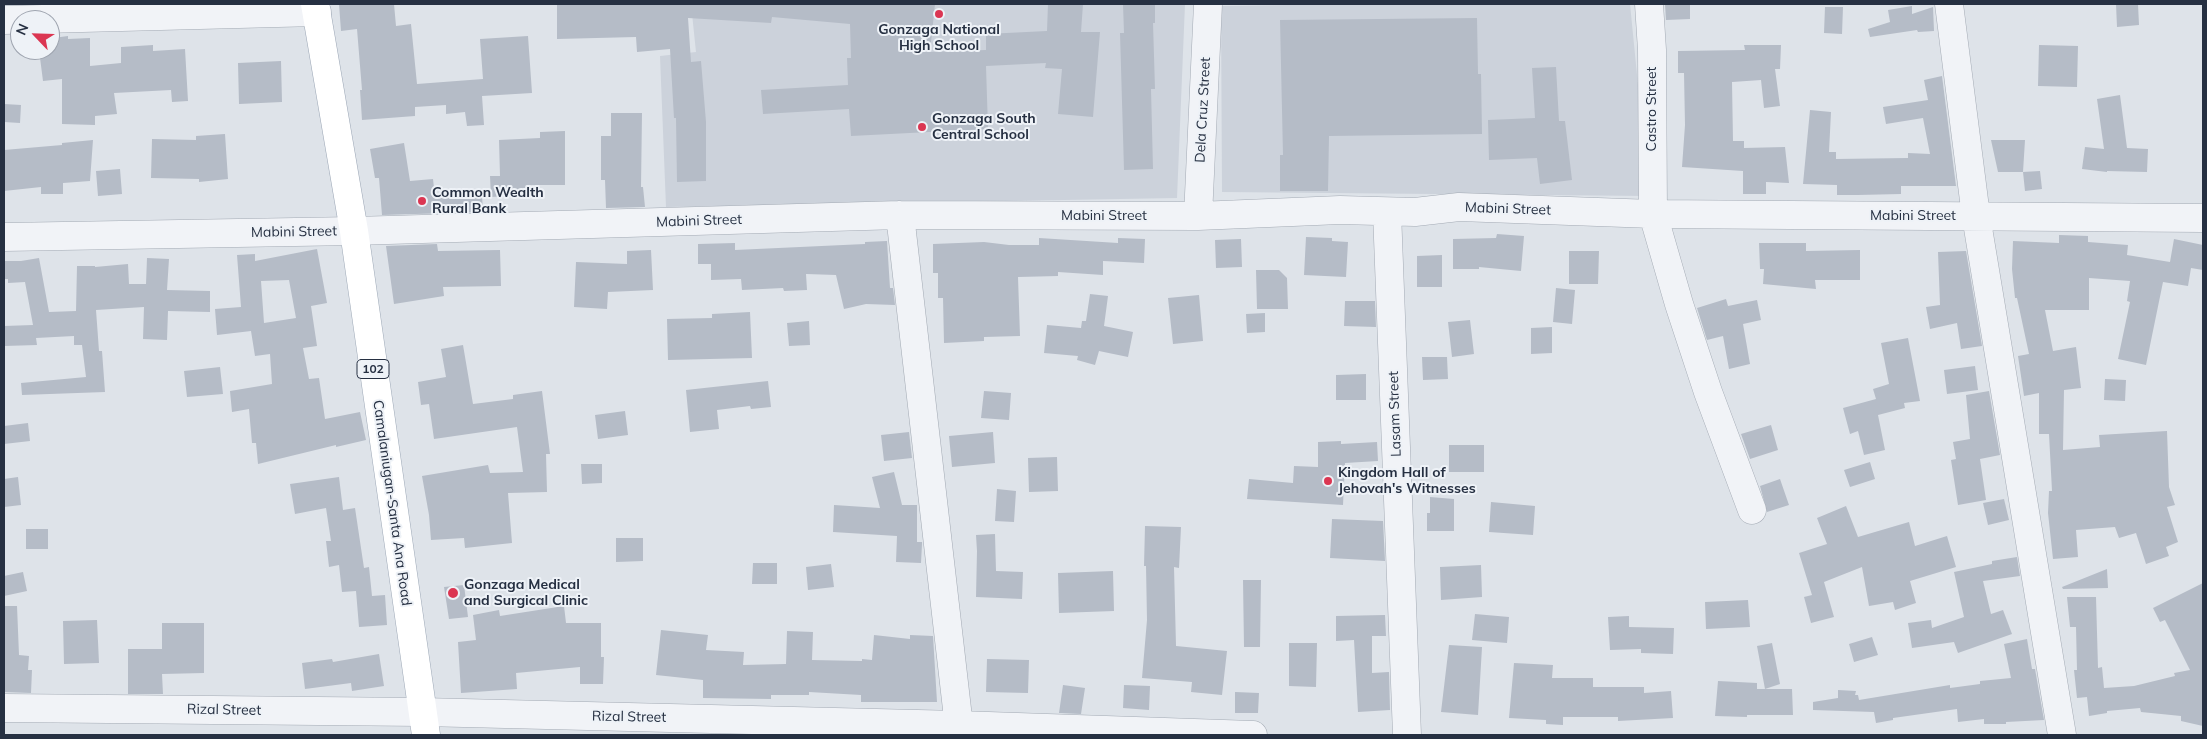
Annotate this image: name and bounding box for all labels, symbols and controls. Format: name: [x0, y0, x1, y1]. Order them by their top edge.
marker: Gonzaga National High School: [933, 8, 945, 20]
north arrow: [10, 10, 60, 60]
text: N: [12, 21, 33, 38]
place label: Gonzaga National High School: [878, 22, 1000, 54]
street label: Dela Cruz Street: [1192, 57, 1214, 163]
street label: Castro Street: [1644, 67, 1660, 151]
place label: Gonzaga South Central School: [932, 111, 1036, 144]
marker: Gonzaga South Central School: [916, 121, 928, 133]
place label: Common Wealth Rural Bank: [432, 185, 544, 218]
marker: Common Wealth Rural Bank: [416, 195, 428, 207]
street label: Mabini Street: [1465, 199, 1551, 219]
street label: Mabini Street: [1061, 208, 1147, 224]
street label: Mabini Street: [1870, 208, 1956, 224]
street label: Mabini Street: [656, 211, 742, 231]
street label: Mabini Street: [251, 223, 337, 241]
road number: 102: [357, 359, 389, 378]
street label: Lasam Street: [1385, 371, 1405, 457]
street label: Camalaniugan-Santa Ana Road: [369, 399, 415, 607]
place label: Kingdom Hall of Jehovah's Witnesses: [1338, 465, 1476, 498]
marker: Kingdom Hall of Jehovah's Witnesses: [1322, 475, 1334, 487]
place label: Gonzaga Medical and Surgical Clinic: [464, 577, 588, 610]
marker: Gonzaga Medical and Surgical Clinic: [446, 586, 460, 600]
street label: Rizal Street: [187, 701, 261, 719]
street label: Rizal Street: [592, 708, 666, 726]

